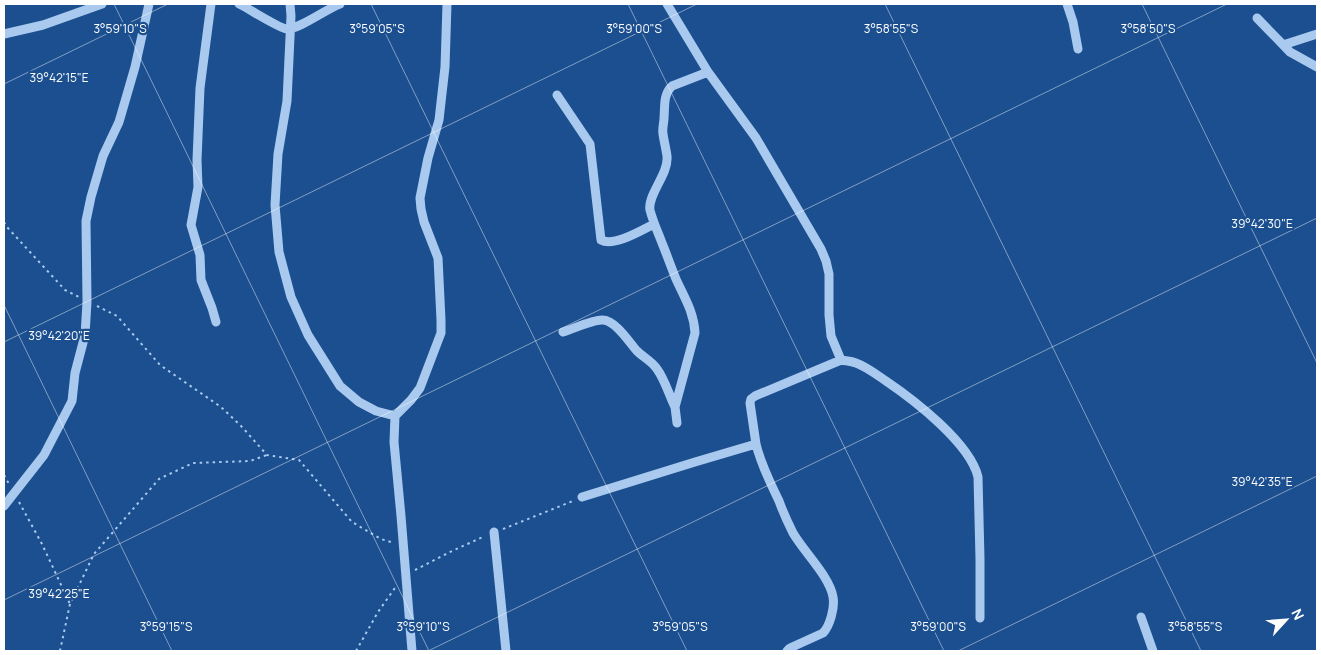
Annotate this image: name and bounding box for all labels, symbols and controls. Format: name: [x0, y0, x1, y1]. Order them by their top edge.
text: 3°59'10"S: [93, 20, 147, 37]
text: 3°59'05"S: [349, 20, 405, 37]
text: 3°59'00"S: [606, 20, 662, 37]
text: 3°58'55"S: [864, 20, 918, 37]
text: 3°58'50"S: [1121, 20, 1175, 37]
text: 39°42'15"E: [29, 69, 89, 86]
text: 39°42'30"E: [1231, 215, 1293, 232]
text: 39°42'20"E: [28, 327, 90, 344]
text: 39°42'35"E: [1231, 473, 1293, 490]
text: 39°42'25"E: [28, 585, 90, 602]
north arrow: [1261, 595, 1311, 645]
text: N: [1287, 605, 1309, 623]
text: 3°59'15"S: [140, 618, 192, 635]
text: 3°59'10"S: [396, 618, 450, 635]
text: 3°59'05"S: [652, 618, 708, 635]
text: 3°59'00"S: [910, 618, 966, 635]
text: 3°58'55"S: [1168, 618, 1222, 635]

